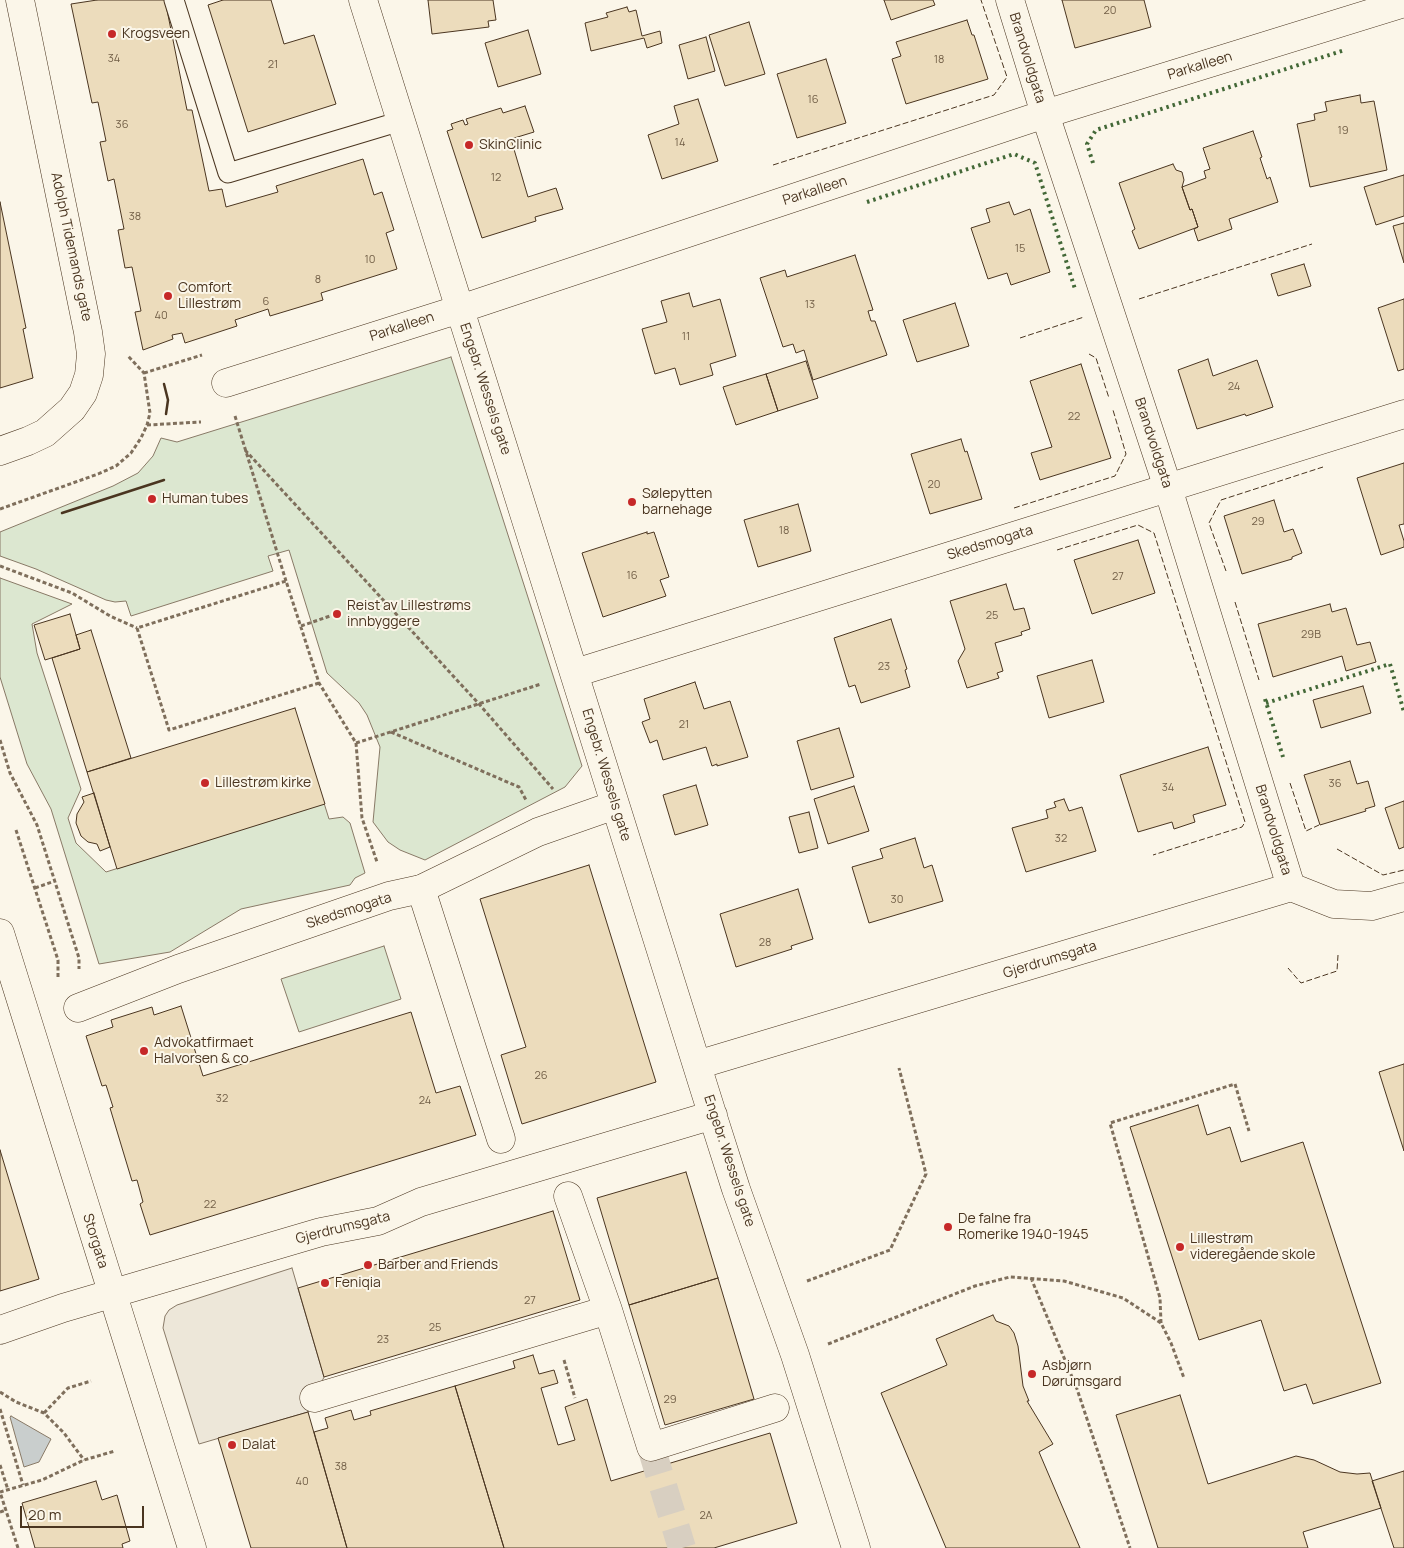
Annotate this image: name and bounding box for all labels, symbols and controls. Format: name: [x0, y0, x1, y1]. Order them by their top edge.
house number: 20: [1104, 4, 1116, 18]
street label: Brandvoldgata: [1005, 11, 1049, 105]
place label: Krogsveen: [122, 26, 190, 42]
marker: Krogsveen: [106, 28, 118, 40]
street label: Parkalleen: [1166, 48, 1234, 84]
house number: 34: [108, 52, 120, 66]
house number: 18: [934, 53, 944, 67]
house number: 21: [268, 58, 278, 72]
house number: 16: [807, 93, 819, 107]
house number: 36: [116, 118, 128, 132]
house number: 19: [1337, 124, 1349, 138]
house number: 14: [675, 136, 685, 150]
place label: SkinClinic: [479, 137, 542, 153]
marker: SkinClinic: [463, 139, 475, 151]
street label: Adolph Tidemands gate: [47, 171, 95, 323]
house number: 12: [491, 171, 501, 185]
street label: Parkalleen: [781, 173, 849, 209]
house number: 38: [129, 210, 141, 224]
house number: 15: [1015, 242, 1025, 256]
house number: 10: [365, 253, 375, 267]
house number: 8: [315, 273, 321, 287]
place label: Comfort Lillestrøm: [178, 280, 241, 312]
marker: Comfort Lillestrøm: [162, 290, 174, 302]
house number: 6: [263, 295, 269, 309]
house number: 13: [805, 298, 815, 312]
house number: 40: [154, 309, 168, 323]
street label: Parkalleen: [368, 309, 436, 345]
street label: Engebr. Wessels gate: [456, 321, 514, 457]
house number: 11: [682, 330, 690, 344]
house number: 24: [1228, 380, 1240, 394]
street label: Brandvoldgata: [1131, 396, 1175, 490]
house number: 22: [1068, 410, 1080, 424]
house number: 20: [928, 478, 940, 492]
place label: Sølepytten barnehage: [642, 486, 712, 518]
place label: Human tubes: [162, 491, 248, 507]
marker: Human tubes: [146, 493, 158, 505]
marker: Sølepytten barnehage: [626, 496, 638, 508]
house number: 29: [1251, 515, 1265, 529]
street label: Skedsmogata: [945, 522, 1035, 564]
house number: 18: [779, 524, 789, 538]
house number: 16: [626, 569, 638, 583]
house number: 27: [1112, 570, 1124, 584]
place label: Reist av Lillestrøms innbyggere: [347, 598, 471, 630]
marker: Reist av Lillestrøms innbyggere: [331, 608, 343, 620]
house number: 25: [986, 609, 998, 623]
house number: 29B: [1301, 628, 1321, 642]
house number: 23: [878, 660, 890, 674]
street label: Engebr. Wessels gate: [578, 707, 634, 843]
house number: 21: [679, 718, 689, 732]
place label: Lillestrøm kirke: [215, 775, 311, 791]
marker: Lillestrøm kirke: [199, 777, 211, 789]
house number: 36: [1329, 777, 1341, 791]
house number: 34: [1162, 781, 1174, 795]
street label: Brandvoldgata: [1251, 783, 1295, 877]
house number: 32: [1055, 832, 1067, 846]
street label: Skedsmogata: [304, 889, 394, 933]
house number: 30: [891, 893, 903, 907]
house number: 28: [759, 936, 771, 950]
street label: Gjerdrumsgata: [1001, 938, 1099, 982]
place label: Advokatfirmaet Halvorsen & co: [154, 1035, 254, 1068]
marker: Advokatfirmaet Halvorsen & co: [138, 1045, 150, 1057]
house number: 26: [534, 1069, 548, 1083]
house number: 32: [216, 1092, 228, 1106]
street label: Engebr. Wessels gate: [700, 1093, 758, 1229]
house number: 24: [419, 1094, 431, 1108]
house number: 22: [204, 1198, 216, 1212]
street label: Gjerdrumsgata: [294, 1208, 392, 1248]
place label: De falne fra Romerike 1940-1945: [958, 1211, 1089, 1244]
street label: Storgata: [79, 1212, 111, 1270]
marker: De falne fra Romerike 1940-1945: [942, 1221, 954, 1233]
place label: Lillestrøm videregående skole: [1190, 1231, 1315, 1264]
marker: Lillestrøm videregående skole: [1174, 1241, 1186, 1253]
place label: Barber and Friends: [378, 1257, 498, 1273]
marker: Barber and Friends: [362, 1259, 374, 1271]
place label: Feniqia: [335, 1275, 381, 1291]
marker: Feniqia: [319, 1277, 331, 1289]
house number: 27: [524, 1294, 536, 1308]
house number: 25: [429, 1321, 441, 1335]
house number: 23: [377, 1333, 389, 1347]
place label: Asbjørn Dørumsgard: [1042, 1358, 1122, 1390]
marker: Asbjørn Dørumsgard: [1026, 1368, 1038, 1380]
house number: 29: [663, 1393, 677, 1407]
place label: Dalat: [242, 1437, 276, 1453]
marker: Dalat: [226, 1439, 238, 1451]
house number: 38: [335, 1460, 347, 1474]
house number: 40: [295, 1475, 309, 1489]
scale bar: [22, 1496, 146, 1528]
text: 20 m: [28, 1504, 61, 1525]
house number: 2A: [699, 1509, 713, 1523]

